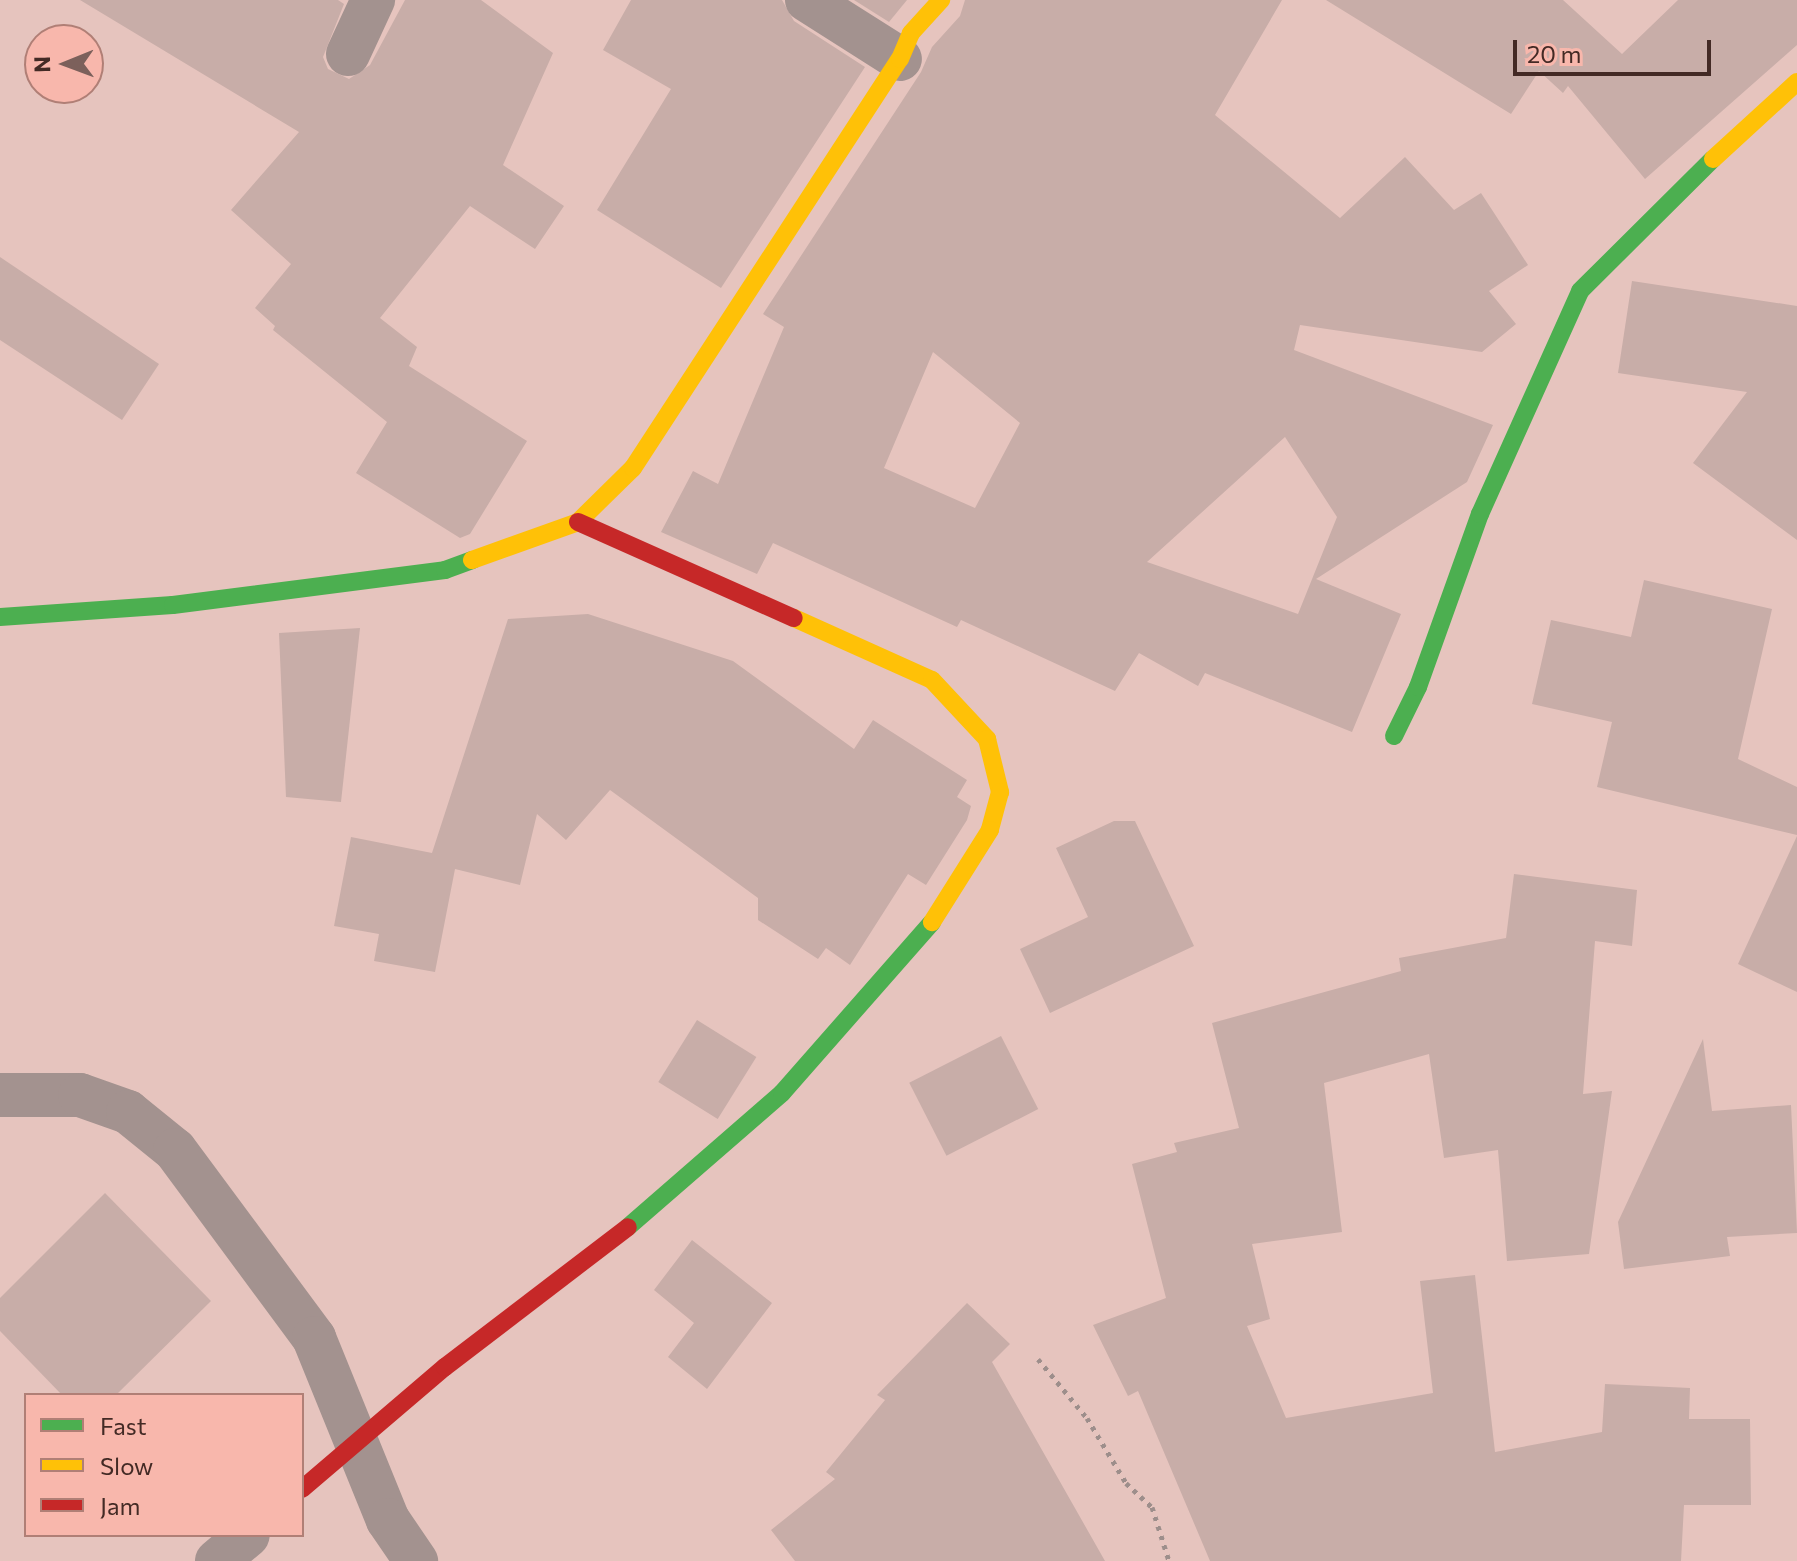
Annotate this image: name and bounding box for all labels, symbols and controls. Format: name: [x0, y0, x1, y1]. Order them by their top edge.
north arrow: [24, 24, 104, 104]
scale bar: [1517, 24, 1715, 74]
text: 20 m: [1527, 39, 1581, 68]
text: N: [28, 56, 55, 73]
legend: [24, 1393, 304, 1537]
text: Fast: [100, 1411, 147, 1440]
text: Slow: [100, 1451, 153, 1480]
text: Jam: [100, 1491, 140, 1520]

